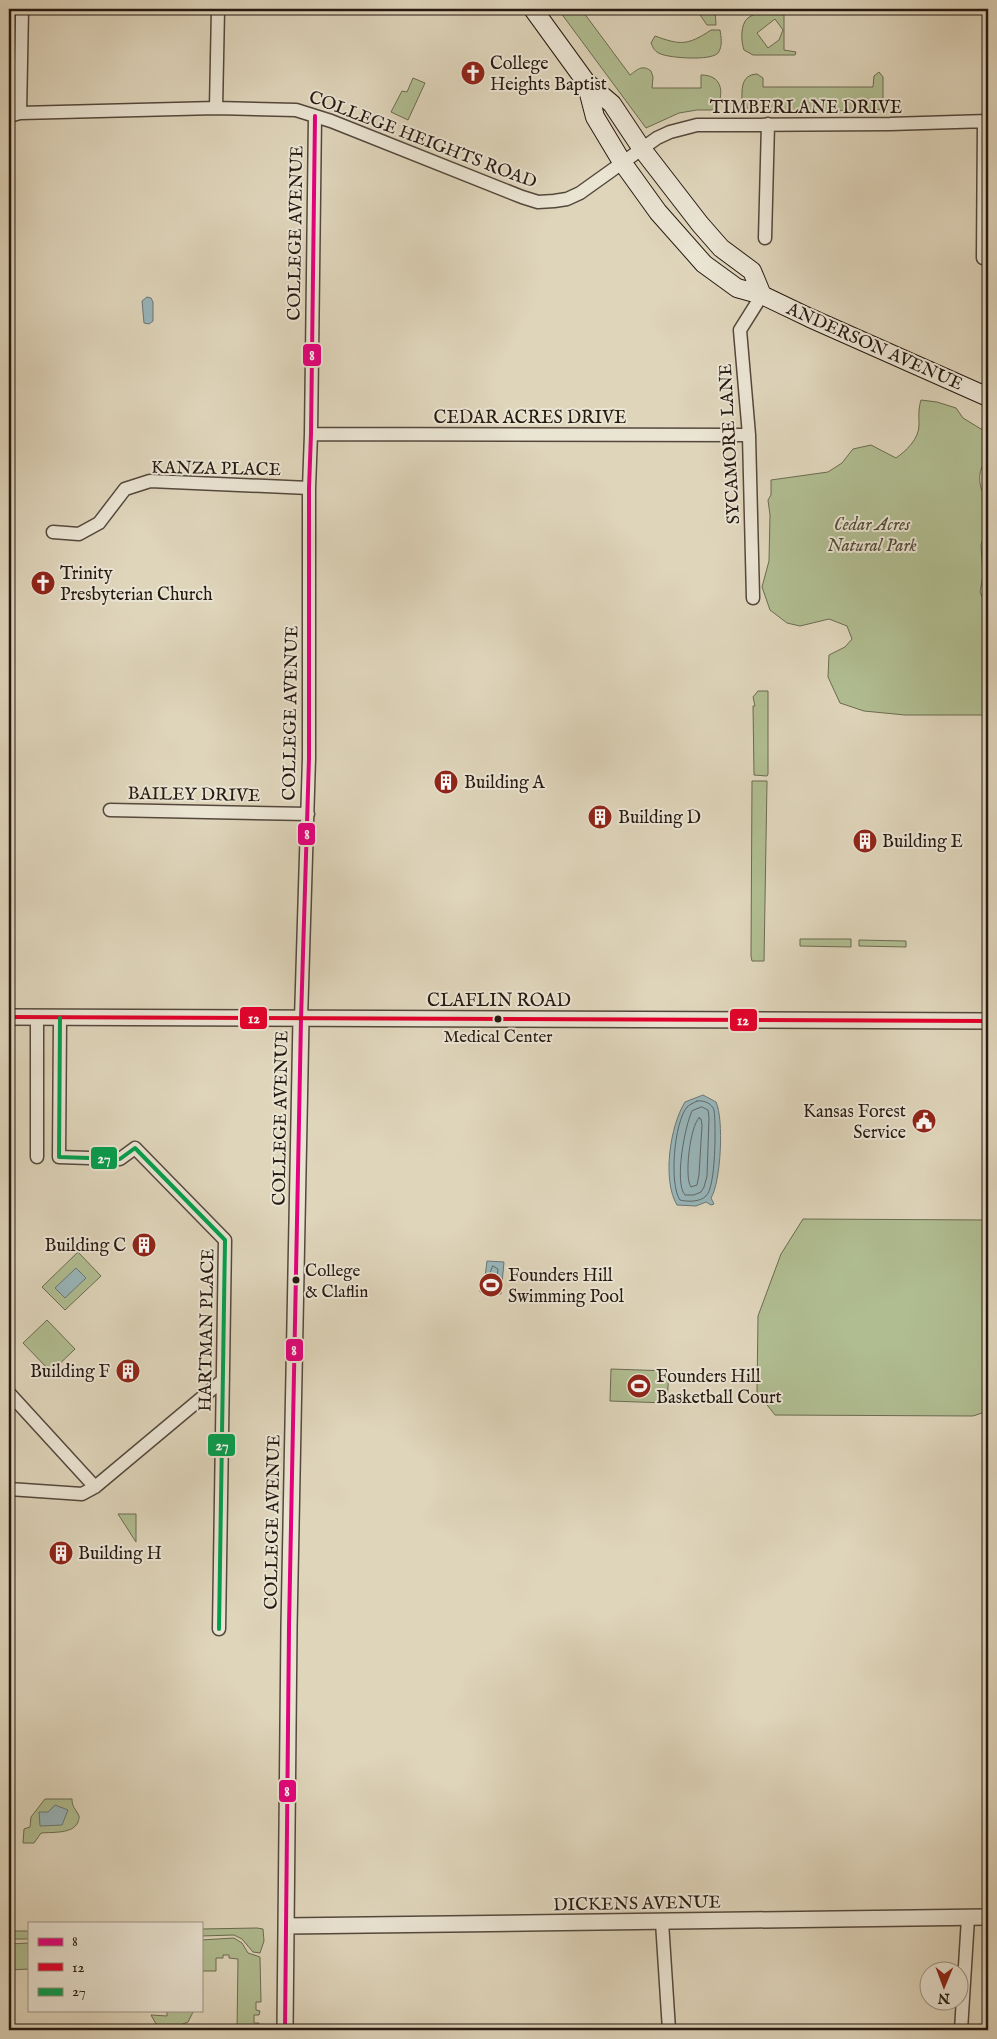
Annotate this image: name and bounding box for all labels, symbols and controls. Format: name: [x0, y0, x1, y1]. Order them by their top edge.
place label: College Heights Baptist: [490, 53, 607, 97]
church icon: College Heights Baptist: [460, 60, 486, 86]
street label: COLLEGE HEIGHTS ROAD: [305, 86, 540, 195]
street label: TIMBERLANE DRIVE: [710, 97, 902, 120]
street label: COLLEGE AVENUE: [283, 145, 310, 321]
street label: ANDERSON AVENUE: [782, 298, 966, 397]
line badge: 8: [302, 343, 322, 367]
text: 8: [309, 347, 315, 365]
street label: SYCAMORE LANE: [715, 363, 746, 525]
street label: CEDAR ACRES DRIVE: [434, 407, 626, 430]
street label: KANZA PLACE: [151, 457, 281, 482]
park label: Cedar Acres Natural Park: [827, 514, 917, 558]
place label: Trinity Presbyterian Church: [60, 563, 213, 607]
church icon: Trinity Presbyterian Church: [30, 570, 56, 596]
street label: COLLEGE AVENUE: [278, 625, 305, 801]
building icon: Building A: [433, 769, 459, 795]
place label: Building A: [464, 772, 546, 795]
street label: BAILEY DRIVE: [127, 783, 261, 808]
building icon: Building D: [587, 804, 613, 830]
place label: Building D: [618, 807, 701, 830]
line badge: 8: [297, 822, 316, 846]
text: 8: [304, 826, 310, 844]
building icon: Building E: [852, 828, 878, 854]
place label: Building E: [882, 831, 963, 854]
street label: CLAFLIN ROAD: [427, 990, 571, 1013]
line badge: 12: [239, 1006, 268, 1030]
line badge: 12: [729, 1008, 758, 1032]
text: 12: [248, 1010, 260, 1028]
text: 12: [737, 1012, 749, 1030]
marker: Medical Center: [493, 1014, 503, 1024]
place label: Medical Center: [443, 1027, 553, 1048]
street label: COLLEGE AVENUE: [268, 1030, 295, 1206]
place label: Kansas Forest Service: [803, 1101, 906, 1145]
public building icon: Kansas Forest Service: [911, 1108, 937, 1134]
line badge: 27: [90, 1146, 118, 1170]
text: 27: [98, 1150, 111, 1168]
building icon: Building C: [131, 1232, 157, 1258]
place label: Building C: [45, 1235, 126, 1258]
street label: HARTMAN PLACE: [195, 1248, 220, 1412]
place label: College & Claflin: [305, 1261, 368, 1303]
place label: Founders Hill Swimming Pool: [508, 1265, 624, 1309]
sports icon: Founders Hill Swimming Pool: [478, 1272, 504, 1298]
marker: College & Claflin: [291, 1275, 301, 1285]
line badge: 8: [285, 1338, 304, 1362]
text: 8: [291, 1342, 297, 1360]
building icon: Building F: [115, 1358, 141, 1384]
place label: Building F: [30, 1361, 111, 1384]
place label: Founders Hill Basketball Court: [656, 1366, 782, 1410]
sports icon: Founders Hill Basketball Court: [626, 1373, 652, 1399]
line badge: 27: [207, 1433, 236, 1457]
street label: COLLEGE AVENUE: [260, 1434, 287, 1610]
text: 27: [216, 1437, 229, 1455]
building icon: Building H: [48, 1540, 74, 1566]
place label: Building H: [78, 1543, 162, 1566]
line badge: 8: [278, 1779, 297, 1803]
text: 8: [284, 1783, 290, 1801]
street label: DICKENS AVENUE: [553, 1892, 721, 1917]
legend: [28, 1922, 202, 2012]
text: 8: [72, 1932, 78, 1951]
text: 12: [72, 1958, 85, 1977]
north arrow: [920, 1962, 970, 2012]
text: 27: [72, 1982, 86, 2001]
text: N: [938, 1989, 951, 2007]

